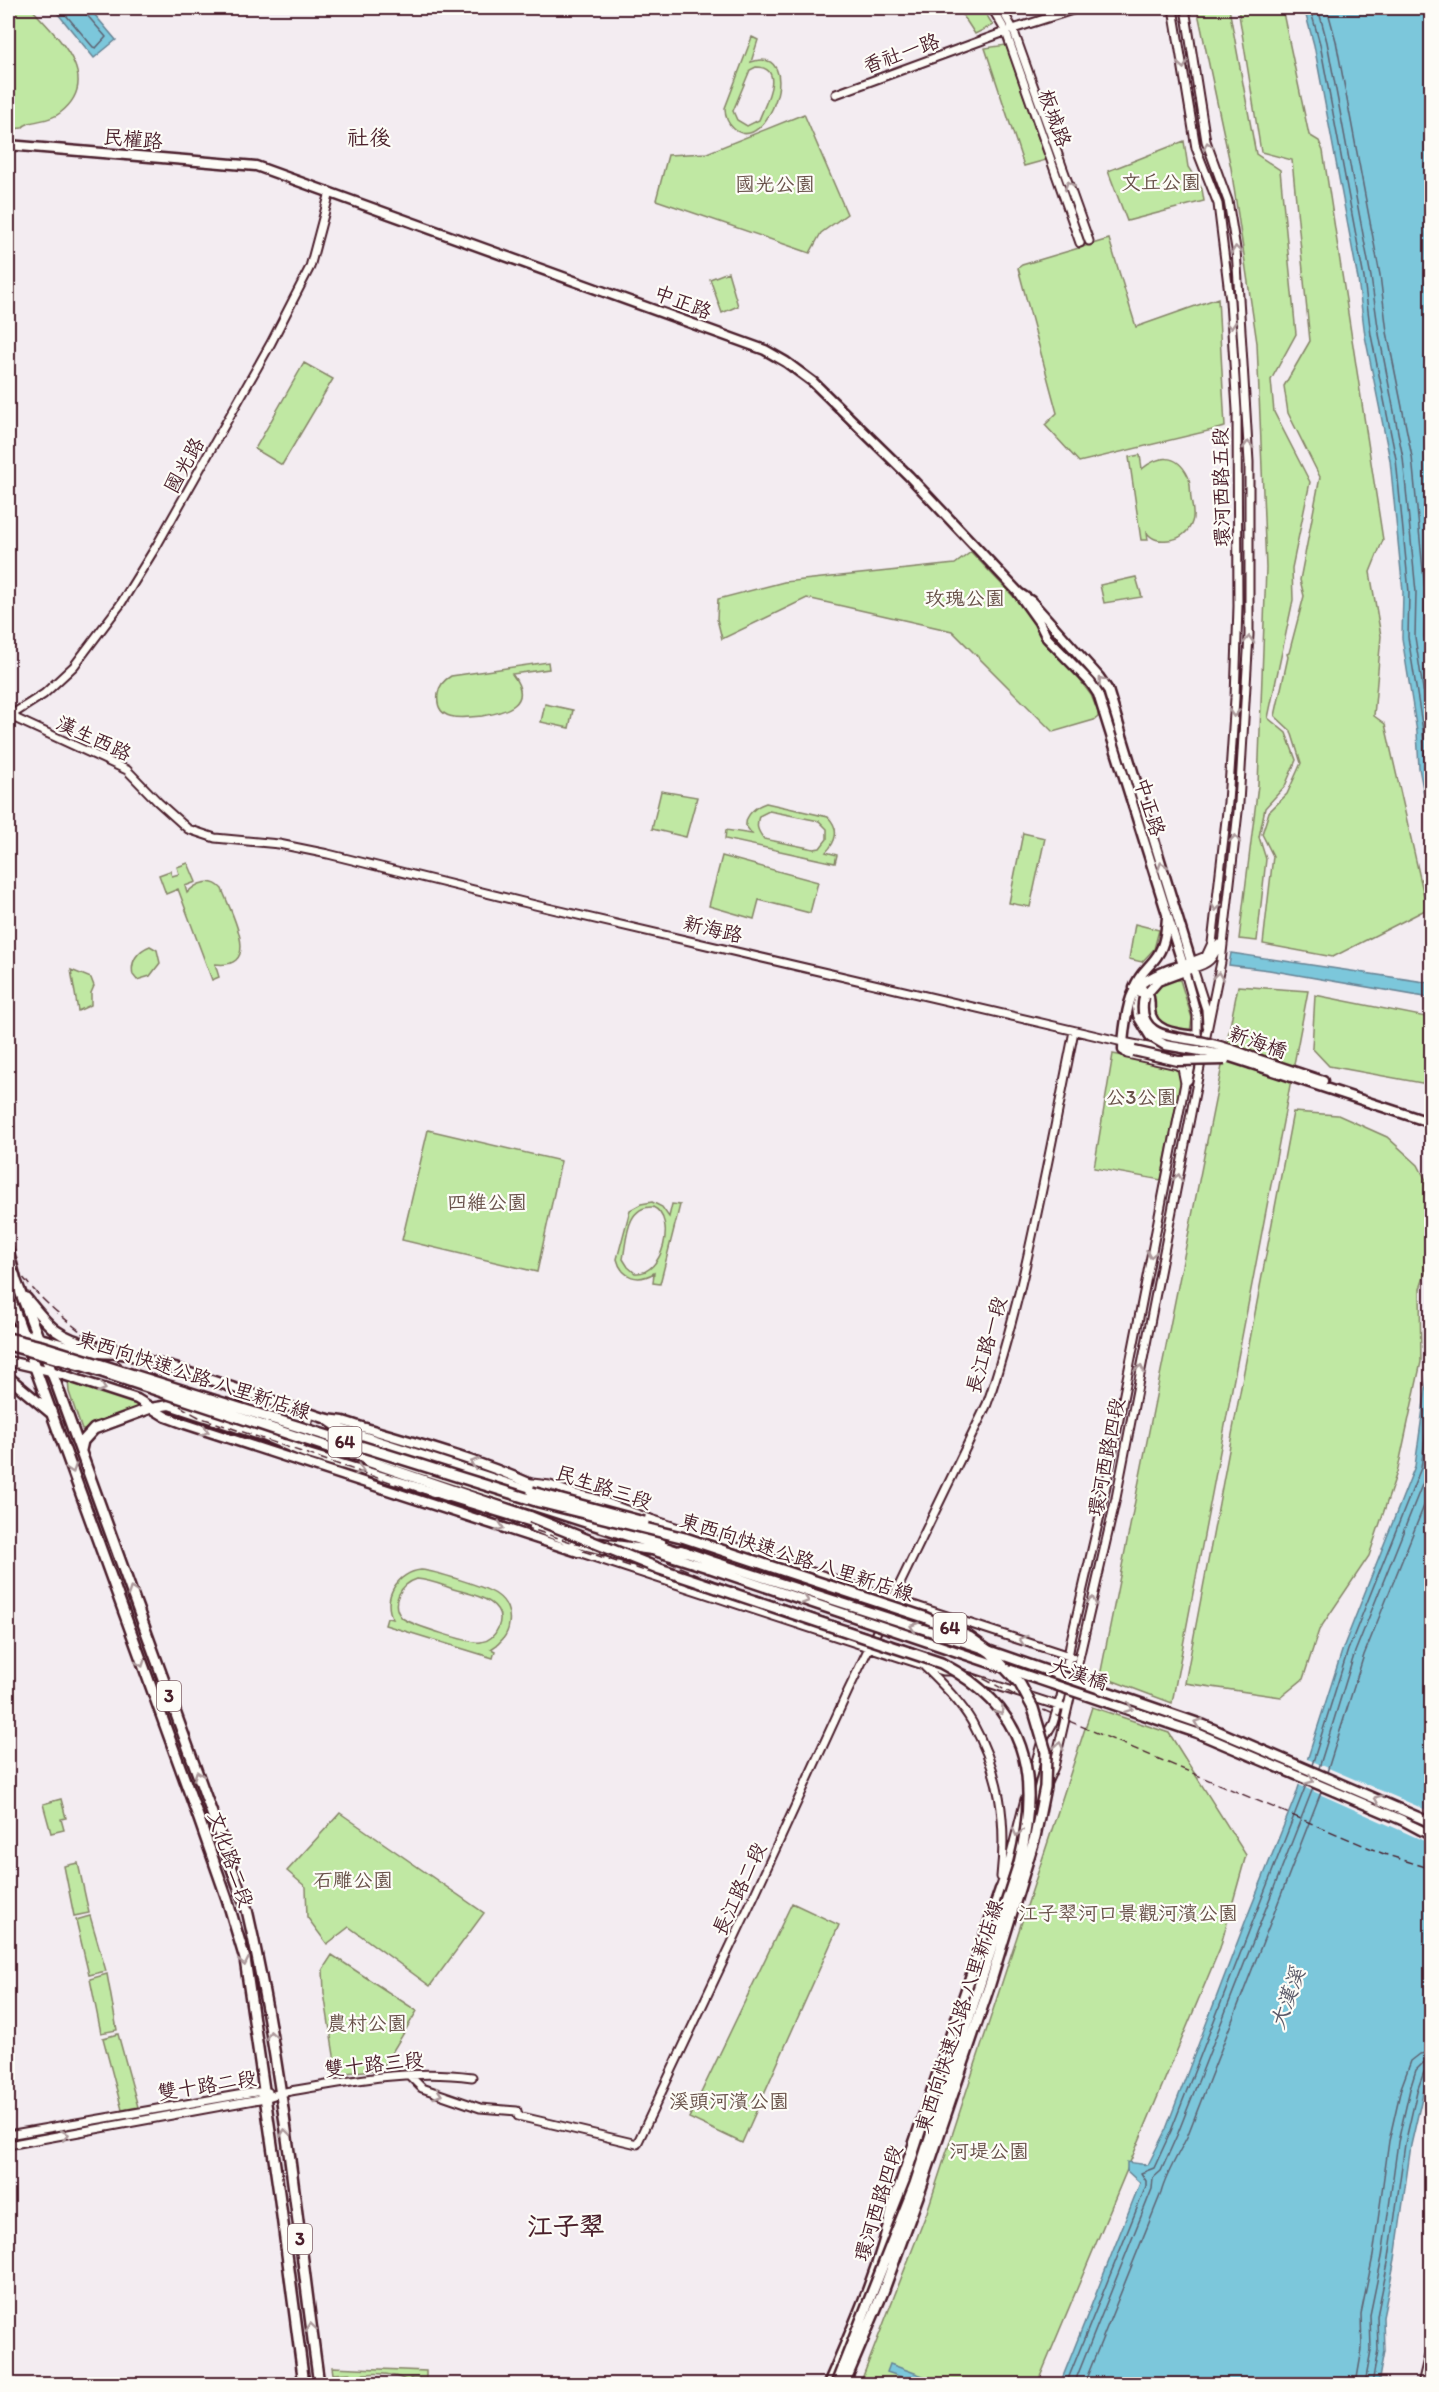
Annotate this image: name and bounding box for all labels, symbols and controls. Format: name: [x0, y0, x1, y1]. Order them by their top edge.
street label: 香社一路: [859, 28, 944, 78]
one-way arrow: [1176, 61, 1188, 70]
street label: 板城路: [1033, 86, 1077, 151]
street label: 民權路: [102, 124, 165, 154]
district label: 社後: [347, 124, 391, 151]
one-way arrow: [1203, 141, 1215, 152]
park label: 文丘公園: [1121, 170, 1201, 194]
park label: 國光公園: [735, 172, 815, 196]
one-way arrow: [1064, 180, 1077, 191]
one-way arrow: [1230, 246, 1243, 255]
street label: 中正路: [651, 280, 716, 324]
one-way arrow: [1224, 320, 1237, 329]
street label: 環河西路五段: [1208, 427, 1234, 547]
street label: 國光路: [159, 432, 210, 497]
one-way arrow: [1242, 440, 1255, 449]
park label: 玫瑰公園: [925, 586, 1005, 610]
one-way arrow: [1242, 635, 1255, 644]
one-way arrow: [1098, 677, 1109, 688]
one-way arrow: [1228, 708, 1241, 717]
street label: 漢生西路: [53, 710, 136, 766]
street label: 中正路: [1130, 775, 1171, 840]
one-way arrow: [1228, 835, 1240, 844]
one-way arrow: [1157, 861, 1170, 872]
one-way arrow: [1210, 902, 1223, 911]
street label: 新海路: [681, 911, 746, 948]
one-way arrow: [1212, 972, 1224, 981]
street label: 新海橋: [1226, 1021, 1290, 1063]
park label: 公3公園: [1106, 1085, 1176, 1109]
one-way arrow: [1171, 1173, 1184, 1183]
park label: 四維公園: [447, 1190, 527, 1214]
one-way arrow: [1145, 1248, 1158, 1258]
street label: 長江路一段: [961, 1294, 1011, 1396]
street label: 東西向快速公路 八里新店線: [74, 1326, 314, 1424]
one-way arrow: [1133, 1364, 1146, 1374]
one-way arrow: [96, 1380, 107, 1393]
street label: 環河西路四段: [1083, 1396, 1129, 1518]
one-way arrow: [199, 1423, 210, 1436]
road number: 64: [328, 1427, 362, 1457]
one-way arrow: [469, 1458, 480, 1470]
street label: 民生路三段: [553, 1460, 655, 1514]
one-way arrow: [64, 1463, 77, 1474]
one-way arrow: [354, 1463, 365, 1475]
street label: 東西向快速公路 八里新店線: [677, 1508, 917, 1606]
one-way arrow: [494, 1519, 505, 1532]
one-way arrow: [126, 1586, 139, 1597]
one-way arrow: [799, 1593, 810, 1605]
one-way arrow: [1085, 1596, 1098, 1606]
road number: 64: [934, 1613, 966, 1643]
one-way arrow: [909, 1621, 920, 1634]
one-way arrow: [1018, 1635, 1029, 1647]
street label: 大漢橋: [1047, 1653, 1111, 1695]
one-way arrow: [134, 1657, 146, 1668]
road number: 3: [157, 1681, 181, 1711]
one-way arrow: [1123, 1701, 1134, 1714]
one-way arrow: [993, 1705, 1004, 1716]
one-way arrow: [1194, 1718, 1204, 1731]
one-way arrow: [1051, 1741, 1064, 1751]
one-way arrow: [193, 1770, 206, 1780]
one-way arrow: [1304, 1773, 1315, 1785]
one-way arrow: [1373, 1794, 1384, 1806]
street label: 文化路二段: [203, 1808, 259, 1910]
one-way arrow: [1011, 1827, 1024, 1837]
street label: 長江路二段: [707, 1839, 771, 1939]
park label: 石雕公園: [313, 1868, 393, 1892]
street label: 東西向快速公路 八里新店線: [910, 1896, 1008, 2136]
park label: 江子翠河口景觀河濱公園: [1018, 1901, 1238, 1925]
one-way arrow: [238, 1957, 250, 1967]
water label: 大漢溪: [1264, 1963, 1310, 2032]
park label: 農村公園: [327, 2011, 407, 2035]
one-way arrow: [265, 2030, 277, 2039]
street label: 雙十路三段: [323, 2047, 425, 2081]
street label: 雙十路二段: [156, 2065, 258, 2105]
one-way arrow: [432, 2086, 443, 2099]
park label: 溪頭河濱公園: [669, 2089, 789, 2113]
one-way arrow: [60, 2129, 70, 2141]
one-way arrow: [280, 2129, 292, 2138]
park label: 河堤公園: [949, 2139, 1029, 2163]
street label: 環河西路四段: [849, 2142, 907, 2264]
district label: 江子翠: [527, 2210, 605, 2242]
road number: 3: [288, 2224, 312, 2254]
one-way arrow: [306, 2322, 318, 2331]

